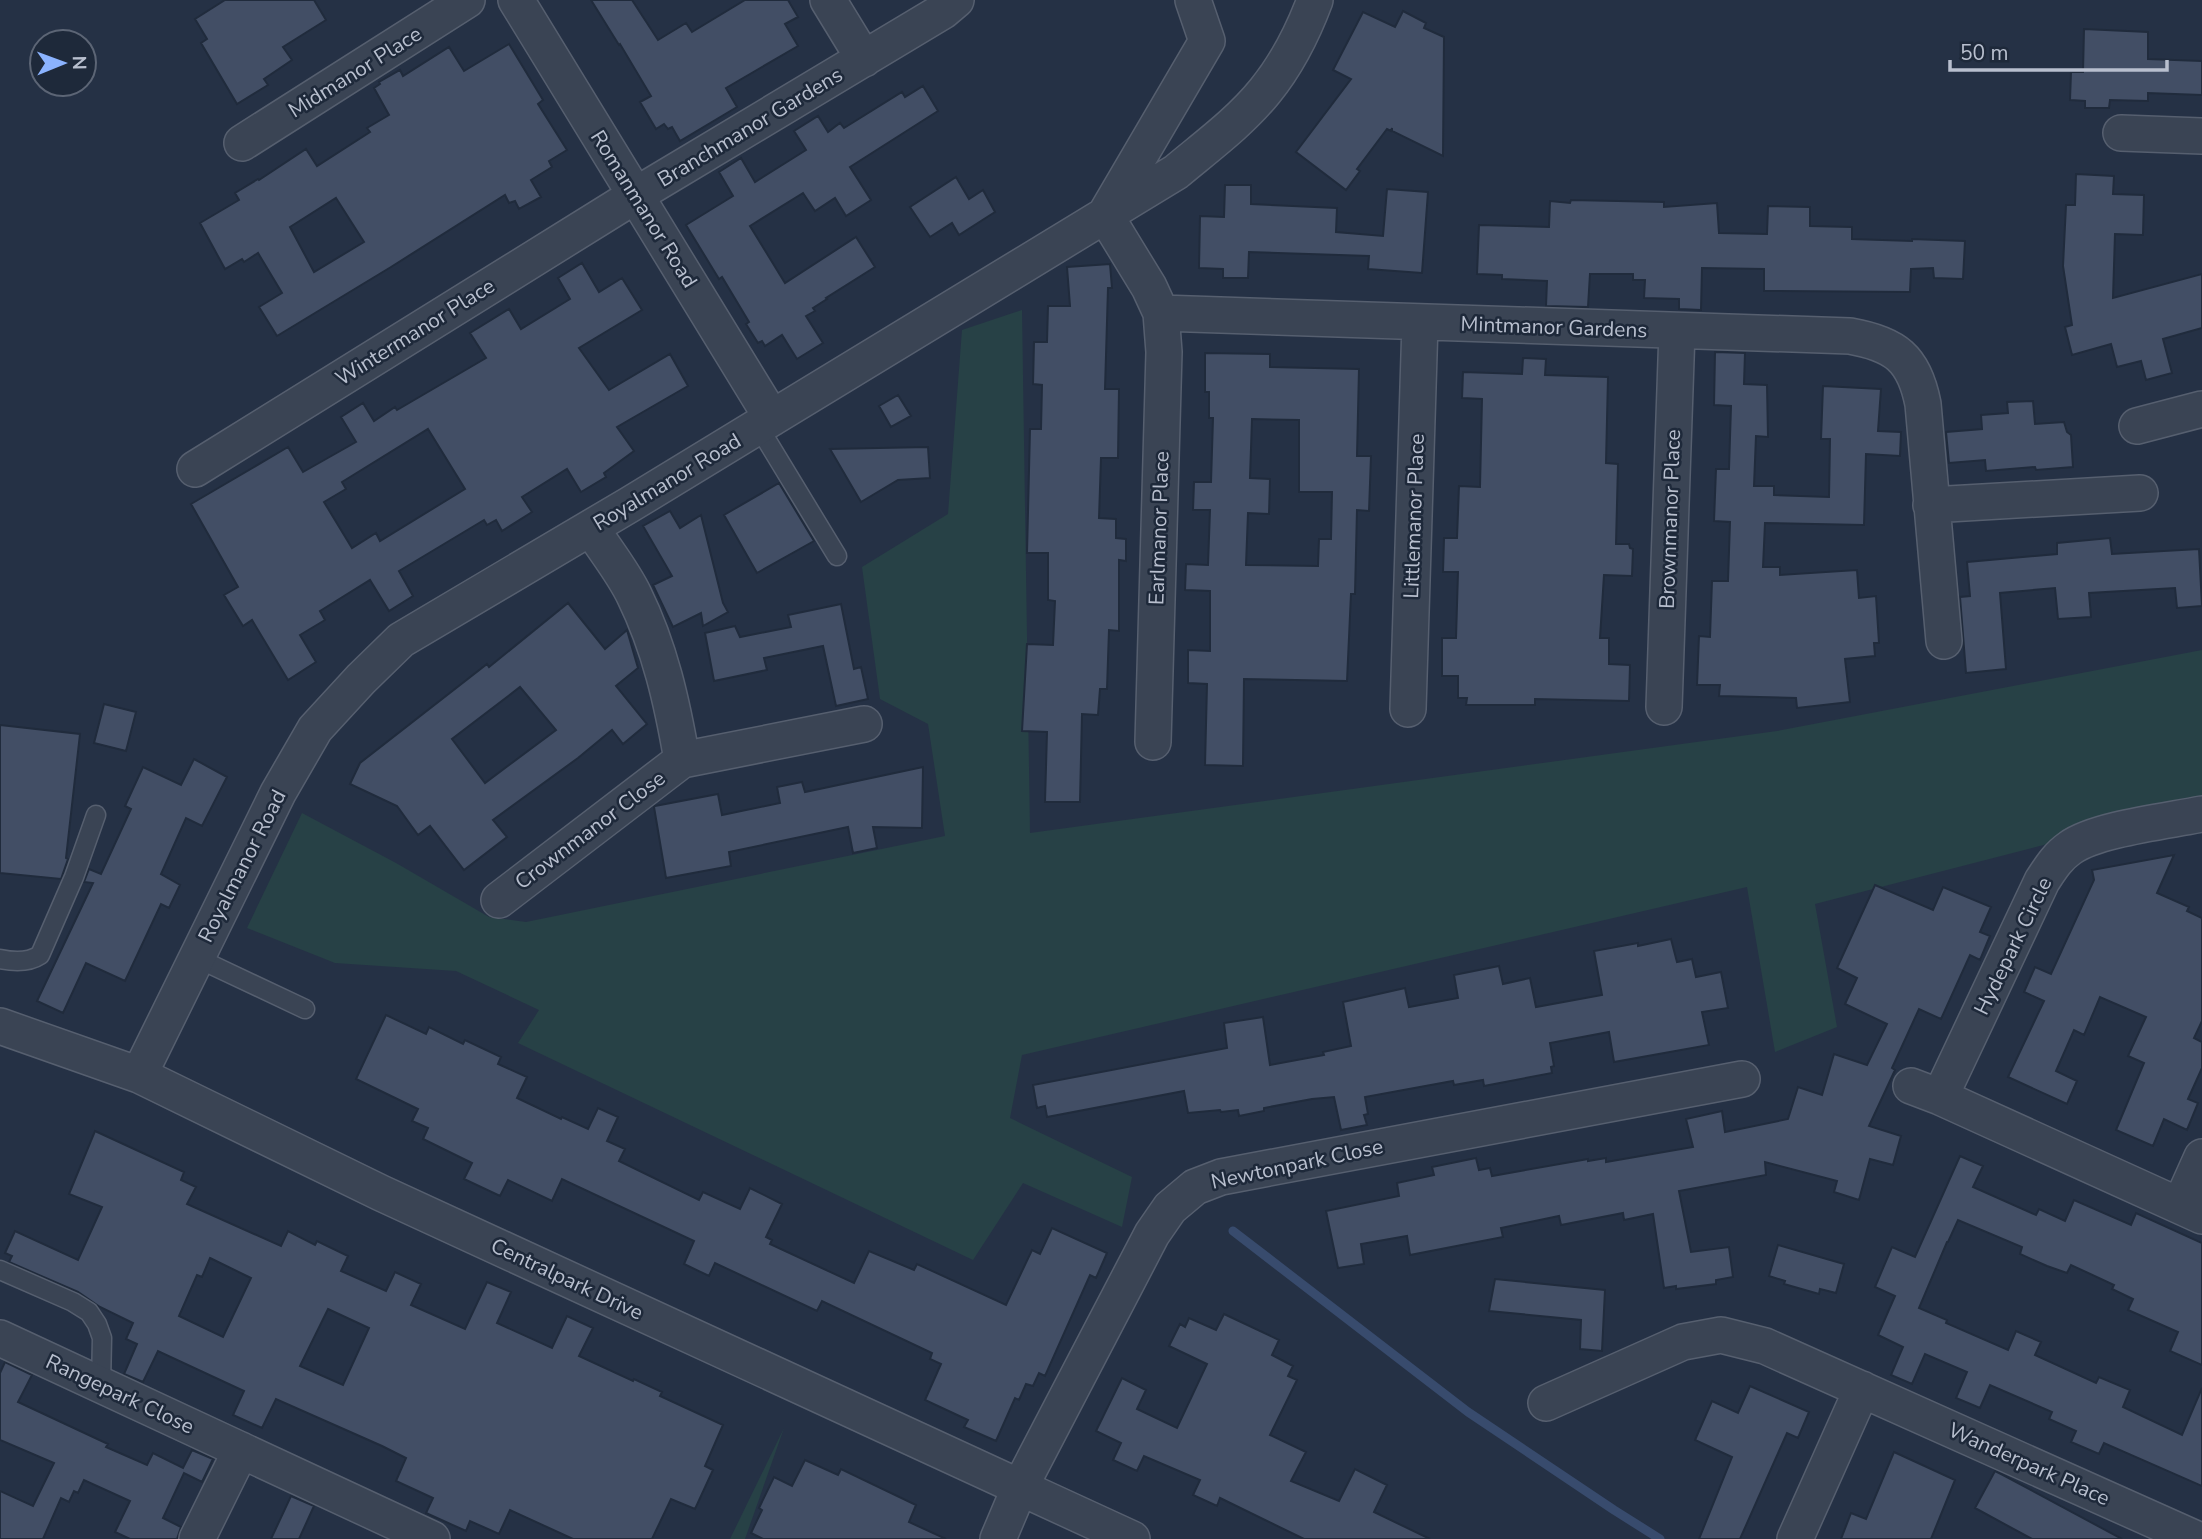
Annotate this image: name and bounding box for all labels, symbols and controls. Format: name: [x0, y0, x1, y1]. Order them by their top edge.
street label: Midmanor Place: [283, 20, 427, 124]
north arrow: [28, 28, 98, 98]
scale bar: [1950, 28, 2167, 72]
text: 50 m: [1960, 39, 2009, 67]
text: N: [66, 55, 92, 70]
street label: Branchmanor Gardens: [652, 61, 848, 193]
street label: Romanmanor Road: [584, 125, 704, 293]
street label: Wintermanor Place: [330, 272, 500, 392]
street label: Mintmanor Gardens: [1460, 310, 1648, 344]
street label: Royalmanor Road: [588, 427, 746, 537]
street label: Brownmanor Place: [1653, 429, 1687, 609]
street label: Littlemanor Place: [1397, 433, 1431, 599]
street label: Earlmanor Place: [1142, 451, 1176, 605]
street label: Crownmanor Close: [509, 764, 671, 896]
street label: Royalmanor Road: [191, 785, 293, 947]
street label: Hydepark Circle: [1967, 872, 2059, 1020]
street label: Newtonpark Close: [1208, 1132, 1386, 1196]
street label: Centralpark Drive: [486, 1231, 648, 1327]
street label: Rangepark Close: [41, 1347, 199, 1441]
street label: Wanderpark Place: [1944, 1416, 2114, 1512]

